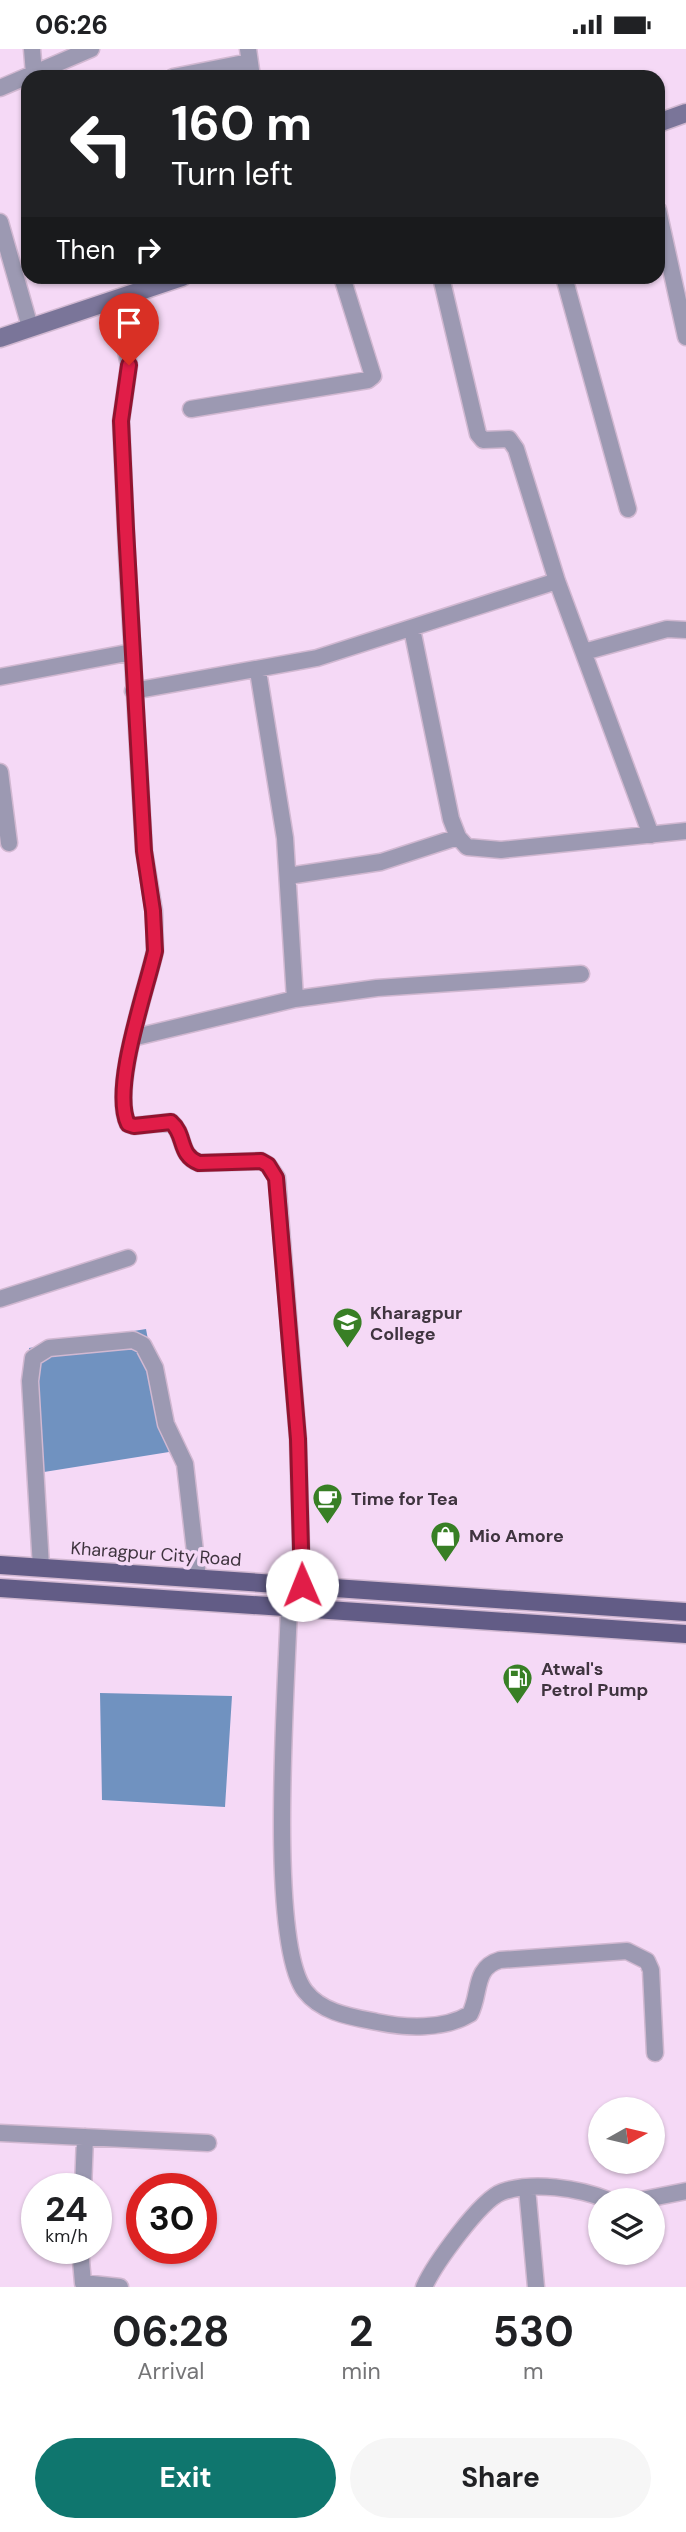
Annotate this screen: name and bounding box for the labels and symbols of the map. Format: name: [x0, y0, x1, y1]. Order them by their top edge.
pin: [99, 293, 159, 365]
place label: Kharagpur College: [370, 1301, 462, 1346]
school or university icon: Kharagpur College: [330, 1306, 364, 1350]
cafe icon: Time for Tea: [311, 1482, 345, 1526]
place label: Time for Tea: [351, 1487, 458, 1511]
shop icon: Mio Amore: [429, 1519, 463, 1563]
place label: Mio Amore: [469, 1524, 564, 1548]
street label: Kharagpur City Road: [70, 1536, 242, 1572]
position arrow: [265, 1548, 339, 1622]
place label: Atwal's Petrol Pump: [541, 1657, 648, 1702]
fuel station icon: Atwal's Petrol Pump: [501, 1662, 535, 1706]
north arrow: [588, 2097, 665, 2173]
speed limit sign: 30: [126, 2173, 217, 2264]

